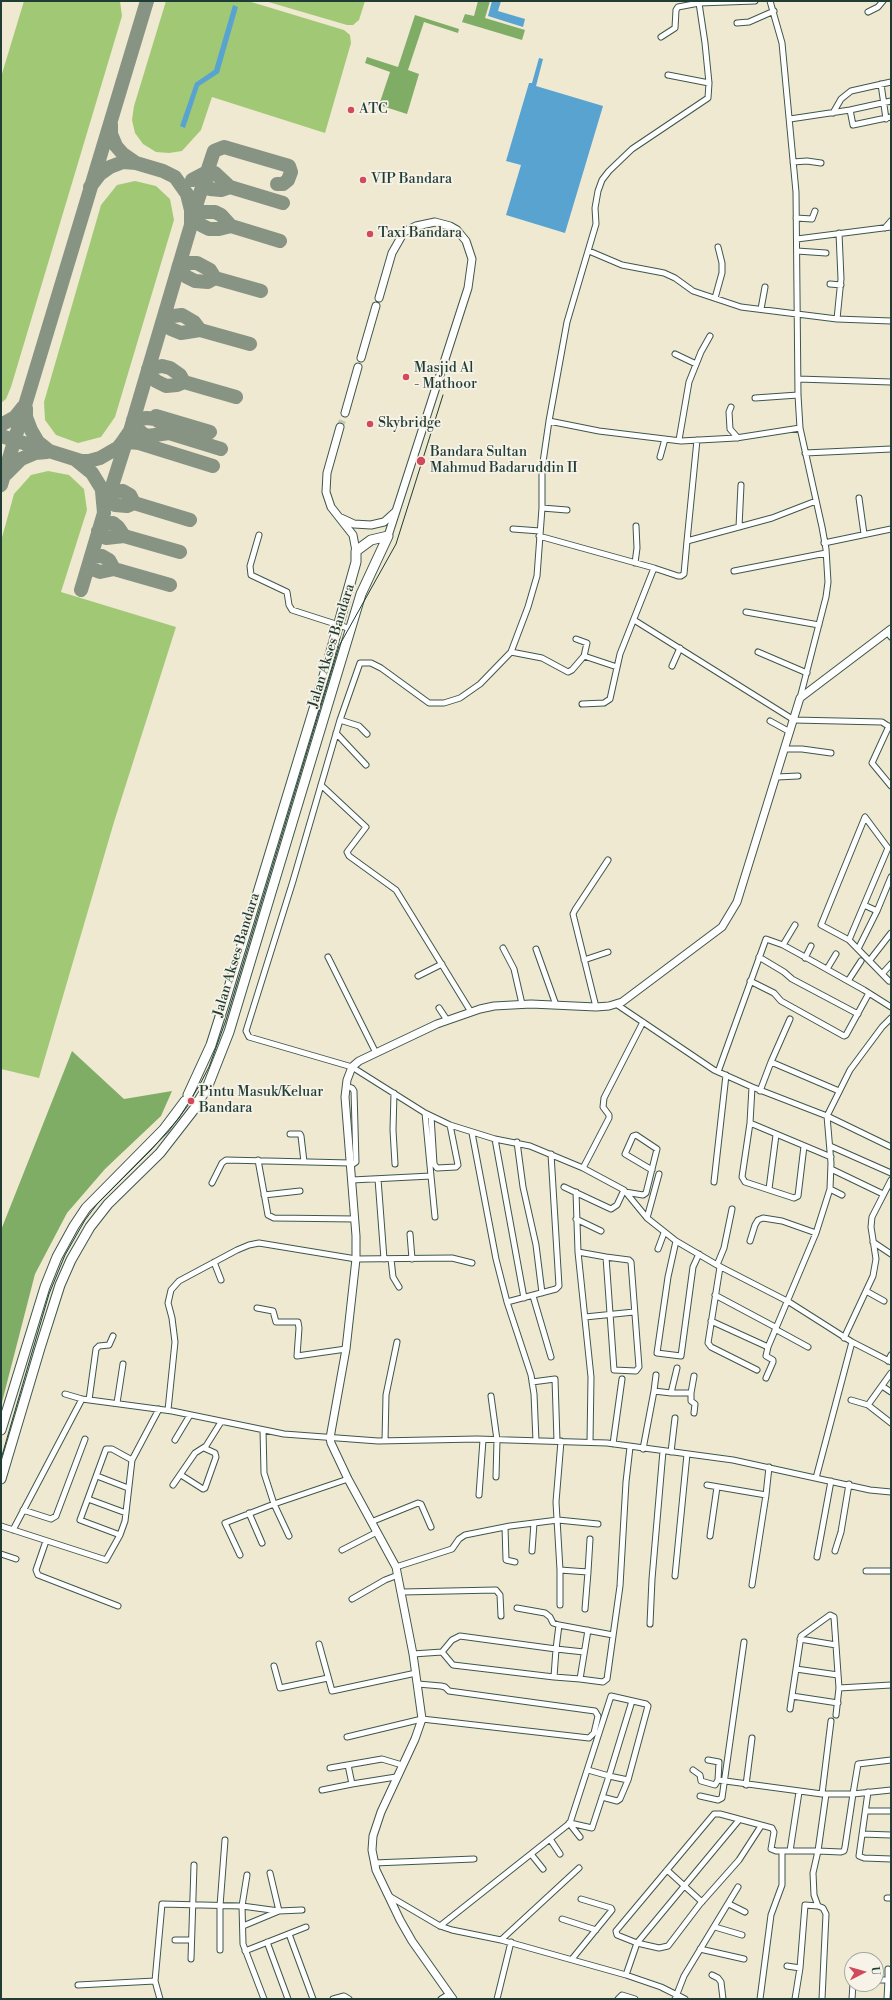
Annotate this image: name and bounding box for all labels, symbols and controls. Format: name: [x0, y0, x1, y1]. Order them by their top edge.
place label: ATC: [359, 102, 388, 118]
marker: ATC: [346, 105, 356, 115]
place label: VIP Bandara: [371, 172, 452, 188]
marker: VIP Bandara: [358, 175, 368, 185]
place label: Taxi Bandara: [378, 226, 462, 242]
marker: Taxi Bandara: [365, 229, 375, 239]
place label: Masjid Al - Mathoor: [414, 361, 477, 394]
marker: Masjid Al - Mathoor: [401, 372, 411, 382]
place label: Skybridge: [378, 416, 441, 432]
marker: Skybridge: [365, 419, 375, 429]
place label: Bandara Sultan Mahmud Badaruddin II: [430, 445, 578, 478]
marker: Bandara Sultan Mahmud Badaruddin II: [415, 455, 427, 467]
street label: Jalan Akses Bandara: [305, 582, 359, 710]
street label: Jalan Akses Bandara: [210, 891, 264, 1019]
place label: Pintu Masuk/Keluar Bandara: [199, 1085, 323, 1118]
marker: Pintu Masuk/Keluar Bandara: [186, 1096, 196, 1106]
north arrow: [844, 1952, 884, 1992]
text: U: [868, 1966, 882, 1976]

